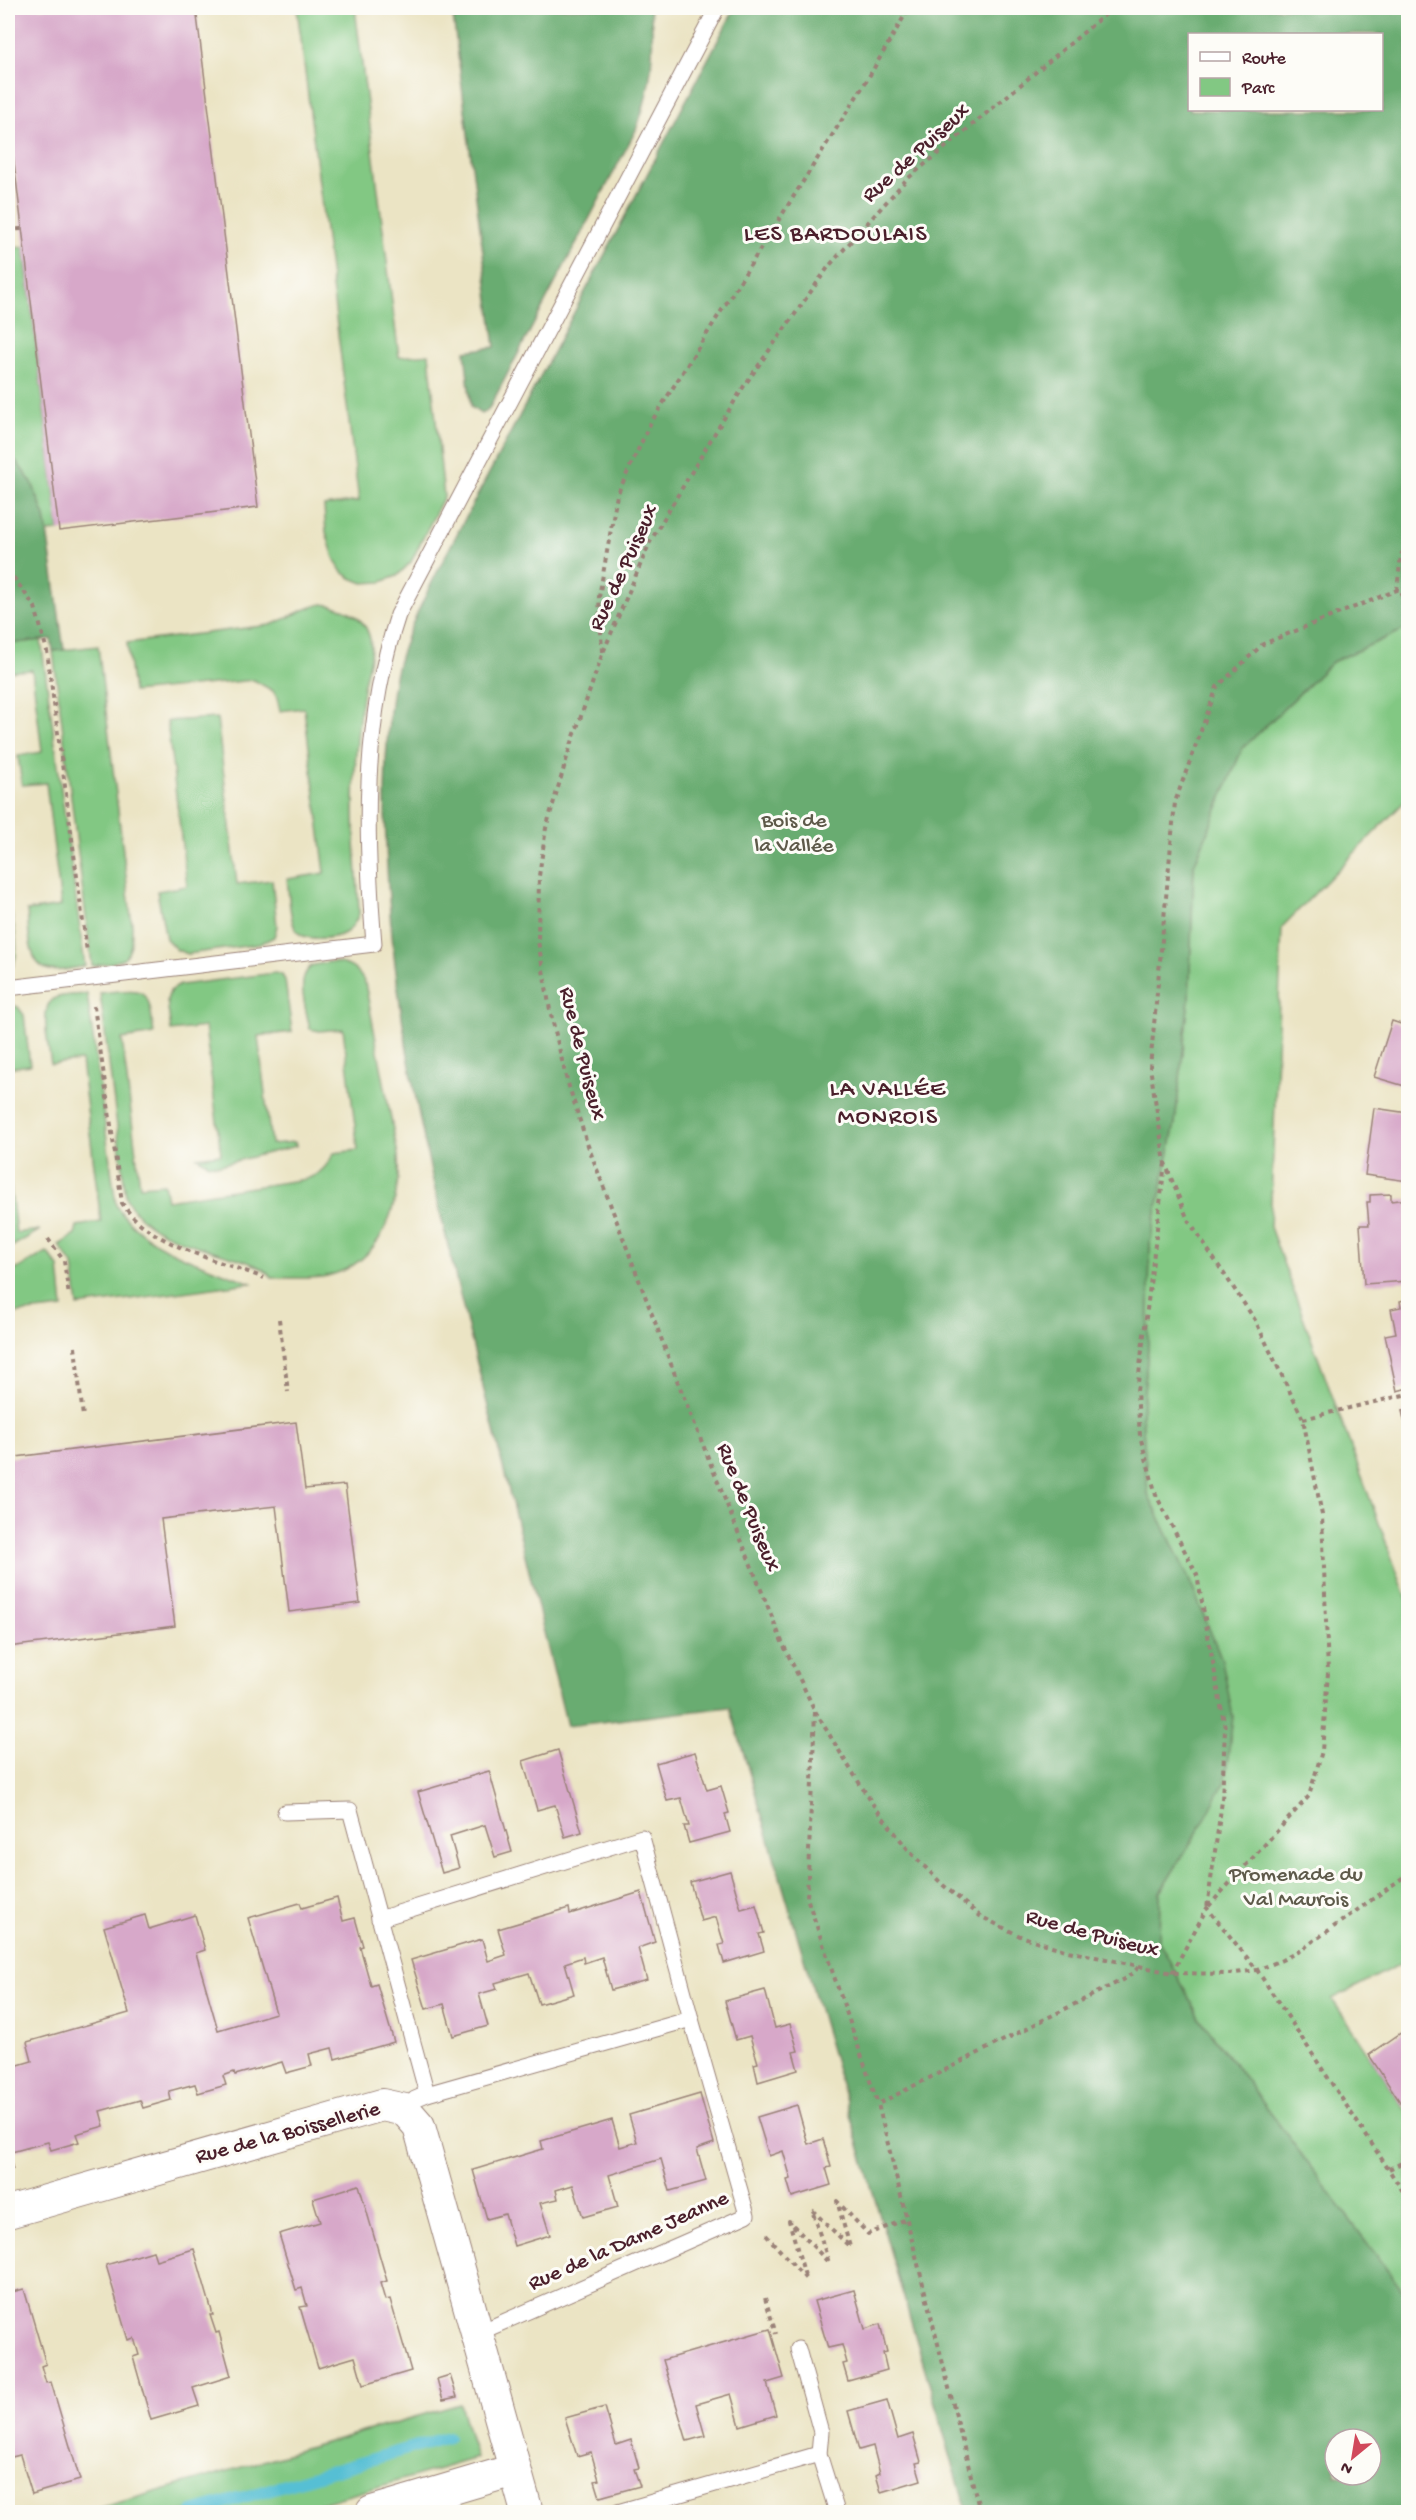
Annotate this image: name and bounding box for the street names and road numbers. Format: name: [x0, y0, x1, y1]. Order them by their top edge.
street label: Rue de Puiseux: [858, 98, 977, 209]
street label: Rue de Puiseux: [584, 500, 666, 635]
street label: Rue de Puiseux: [552, 985, 610, 1124]
street label: Rue de Puiseux: [709, 1440, 785, 1577]
street label: Rue de Puiseux: [1023, 1905, 1162, 1965]
street label: Rue de la Boissellerie: [193, 2097, 384, 2171]
street label: Rue de la Dame Jeanne: [525, 2186, 734, 2298]

